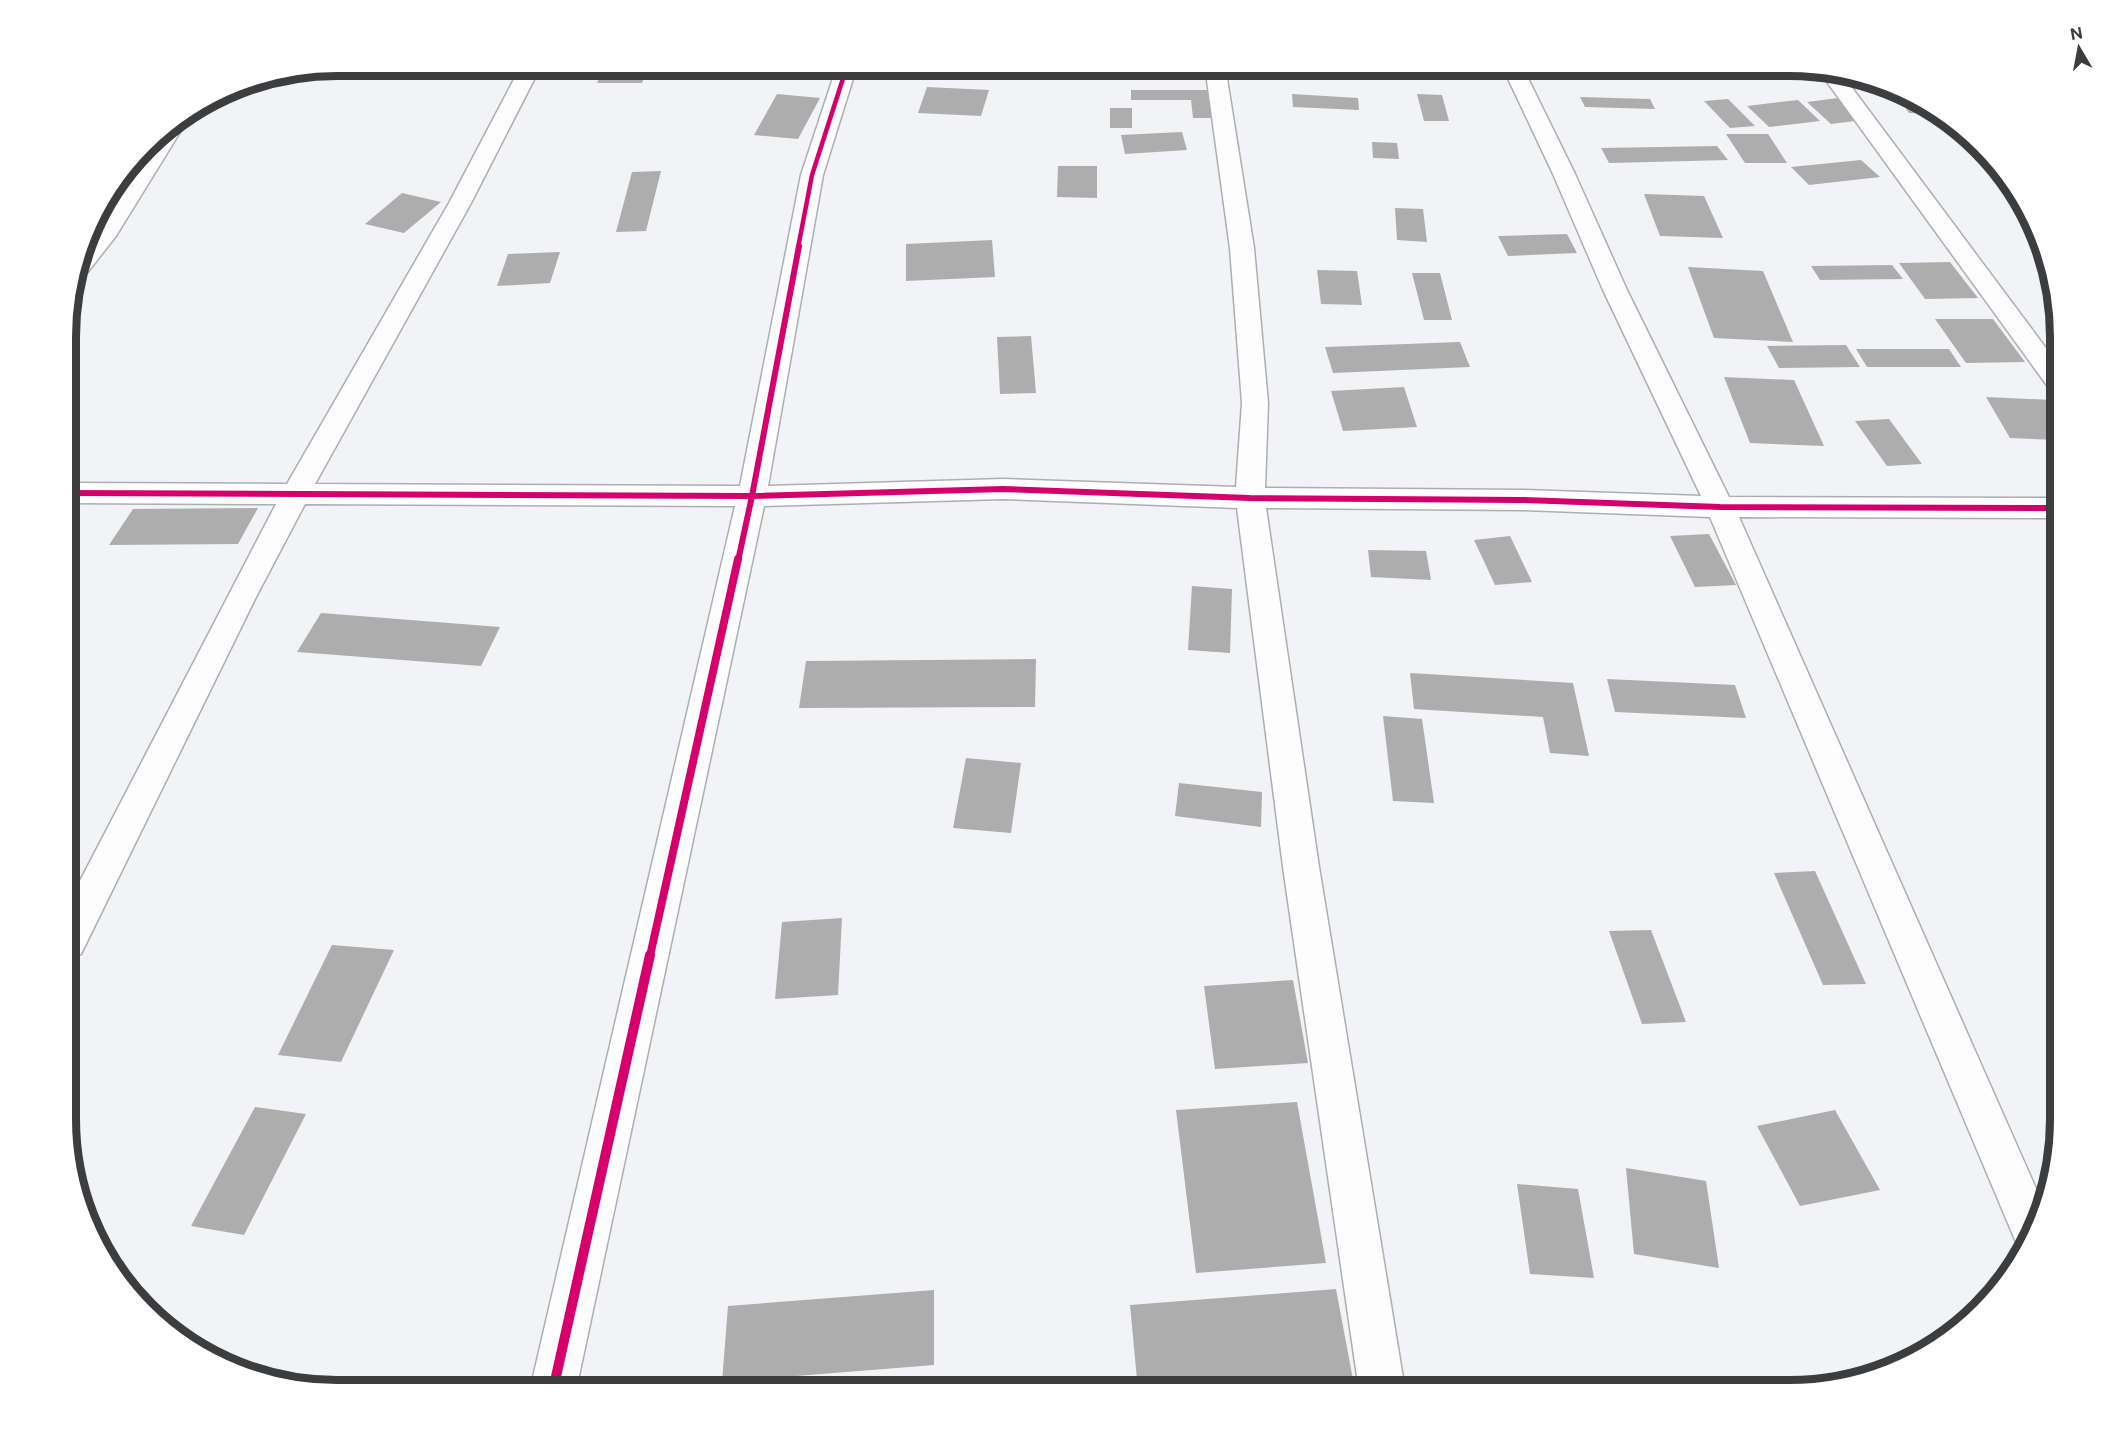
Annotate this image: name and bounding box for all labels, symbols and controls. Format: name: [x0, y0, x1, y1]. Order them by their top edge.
north arrow: [2049, 18, 2109, 78]
text: N: [2069, 23, 2084, 44]

